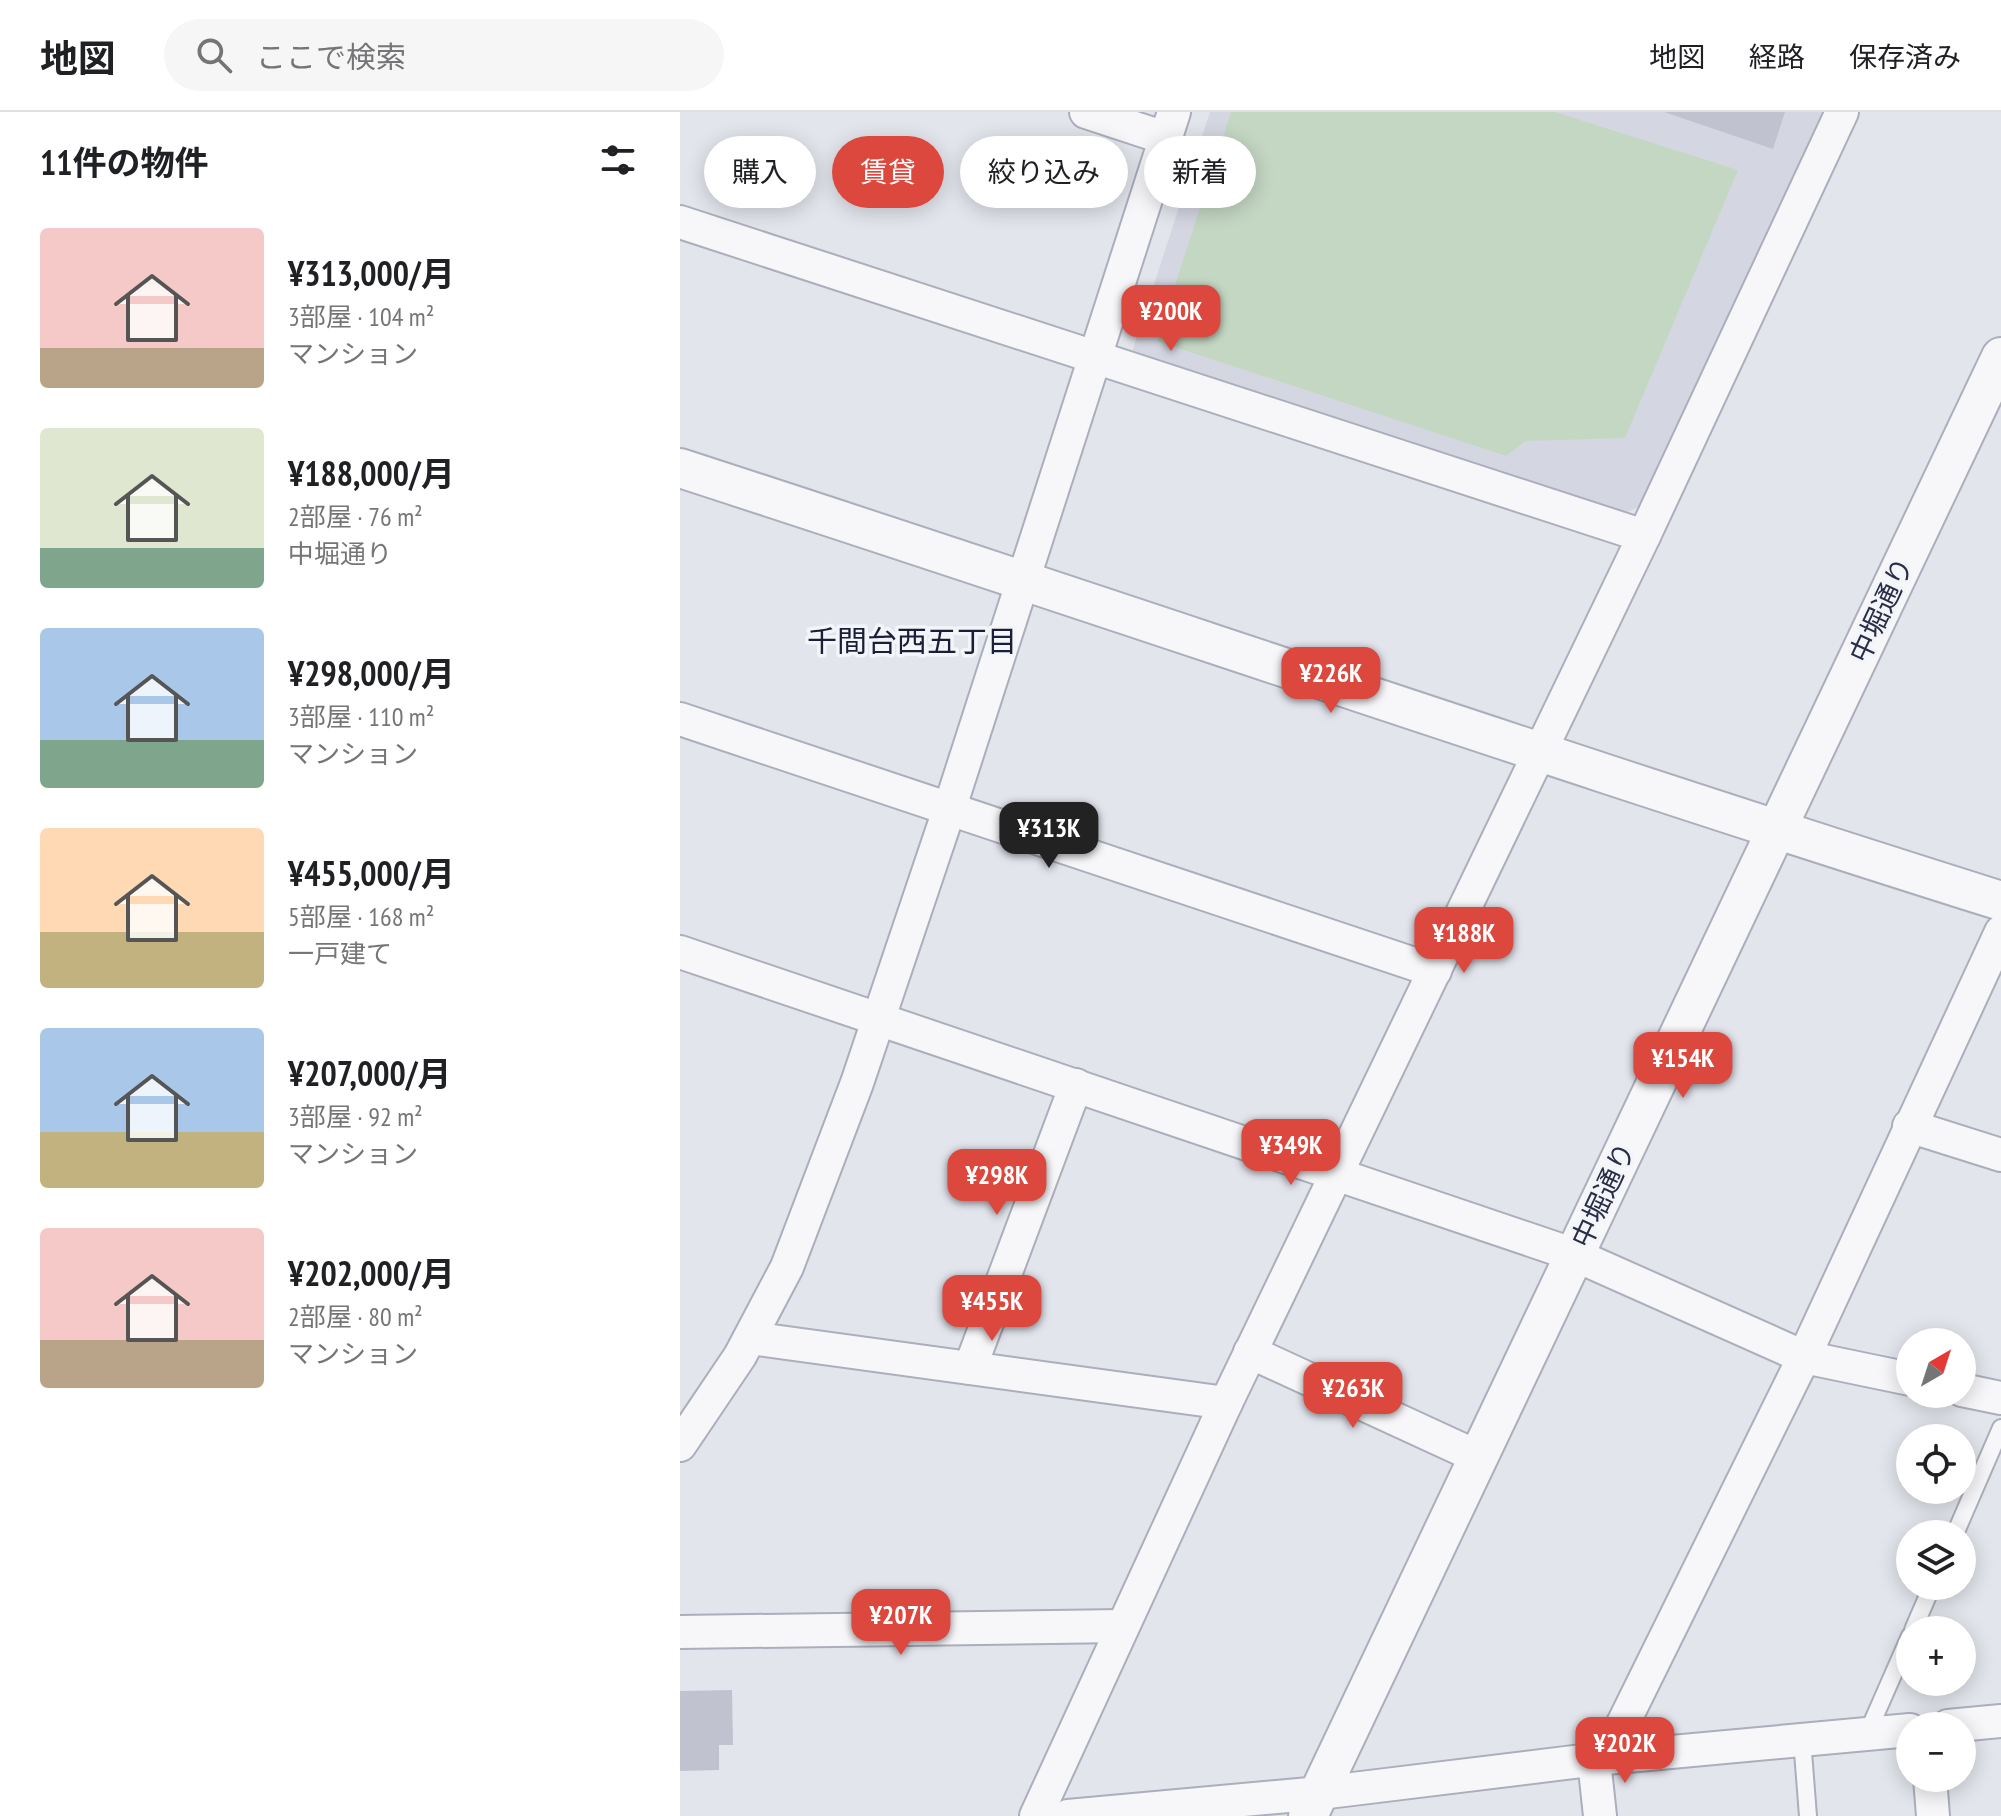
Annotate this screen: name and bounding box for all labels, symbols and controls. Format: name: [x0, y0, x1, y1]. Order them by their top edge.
search box: [164, 19, 724, 91]
text: 地図: [40, 33, 116, 82]
icon: search: [192, 33, 236, 77]
text: ここで検索: [256, 37, 406, 76]
text: 地図: [1649, 38, 1705, 75]
text: 経路: [1749, 38, 1805, 75]
text: 保存済み: [1849, 38, 1961, 75]
chip: 購入: [704, 136, 816, 208]
chip: 賃貸: [832, 136, 944, 208]
chip: 絞り込み: [960, 136, 1128, 208]
chip: 新着: [1144, 136, 1256, 208]
icon: filters: [596, 138, 640, 182]
text: 11件の物件: [40, 140, 209, 184]
text: ¥313,000/月: [288, 251, 455, 295]
icon: home: [104, 260, 200, 356]
pin: ¥200K: [1115, 285, 1227, 353]
text: ¥200K: [1139, 294, 1203, 327]
text: 3部屋 · 104 m²: [288, 300, 434, 333]
text: マンション: [288, 337, 418, 370]
text: ¥188,000/月: [288, 451, 455, 495]
icon: home: [104, 460, 200, 556]
text: 2部屋 · 76 m²: [288, 500, 423, 533]
text: 中堀通り: [288, 537, 392, 570]
street label: 中堀通り: [1840, 551, 1921, 668]
district label: 千間台西五丁目: [807, 621, 1017, 660]
pin: ¥226K: [1275, 647, 1387, 715]
text: ¥298,000/月: [288, 651, 455, 695]
text: ¥226K: [1299, 656, 1363, 689]
icon: home: [104, 660, 200, 756]
text: 3部屋 · 110 m²: [288, 700, 434, 733]
text: マンション: [288, 737, 418, 770]
pin: ¥313K: [993, 802, 1105, 870]
text: ¥313K: [1017, 811, 1081, 844]
text: ¥455,000/月: [288, 851, 455, 895]
icon: home: [104, 860, 200, 956]
text: 5部屋 · 168 m²: [288, 900, 434, 933]
pin: ¥188K: [1408, 907, 1520, 975]
text: ¥188K: [1432, 916, 1496, 949]
text: 一戸建て: [288, 937, 392, 970]
pin: ¥154K: [1627, 1032, 1739, 1100]
text: ¥154K: [1651, 1041, 1715, 1074]
text: ¥207,000/月: [288, 1051, 452, 1095]
icon: home: [104, 1060, 200, 1156]
text: 3部屋 · 92 m²: [288, 1100, 423, 1133]
pin: ¥349K: [1235, 1119, 1347, 1187]
text: ¥349K: [1259, 1128, 1323, 1161]
street label: 中堀通り: [1562, 1136, 1643, 1253]
text: マンション: [288, 1137, 418, 1170]
pin: ¥298K: [941, 1149, 1053, 1217]
text: ¥298K: [965, 1158, 1029, 1191]
text: ¥202,000/月: [288, 1251, 455, 1295]
icon: home: [104, 1260, 200, 1356]
pin: ¥455K: [936, 1275, 1048, 1343]
text: ¥455K: [960, 1284, 1024, 1317]
text: 2部屋 · 80 m²: [288, 1300, 423, 1333]
north arrow: [1896, 1328, 1976, 1408]
map controls: [1896, 1328, 1976, 1792]
text: マンション: [288, 1337, 418, 1370]
pin: ¥263K: [1297, 1362, 1409, 1430]
text: ¥263K: [1321, 1371, 1385, 1404]
button: locate: [1896, 1424, 1976, 1504]
button: layers: [1896, 1520, 1976, 1600]
pin: ¥207K: [845, 1589, 957, 1657]
text: ¥207K: [869, 1598, 933, 1631]
button: +: [1896, 1616, 1976, 1696]
button: −: [1896, 1712, 1976, 1792]
pin: ¥202K: [1569, 1717, 1681, 1785]
text: ¥202K: [1593, 1726, 1657, 1759]

